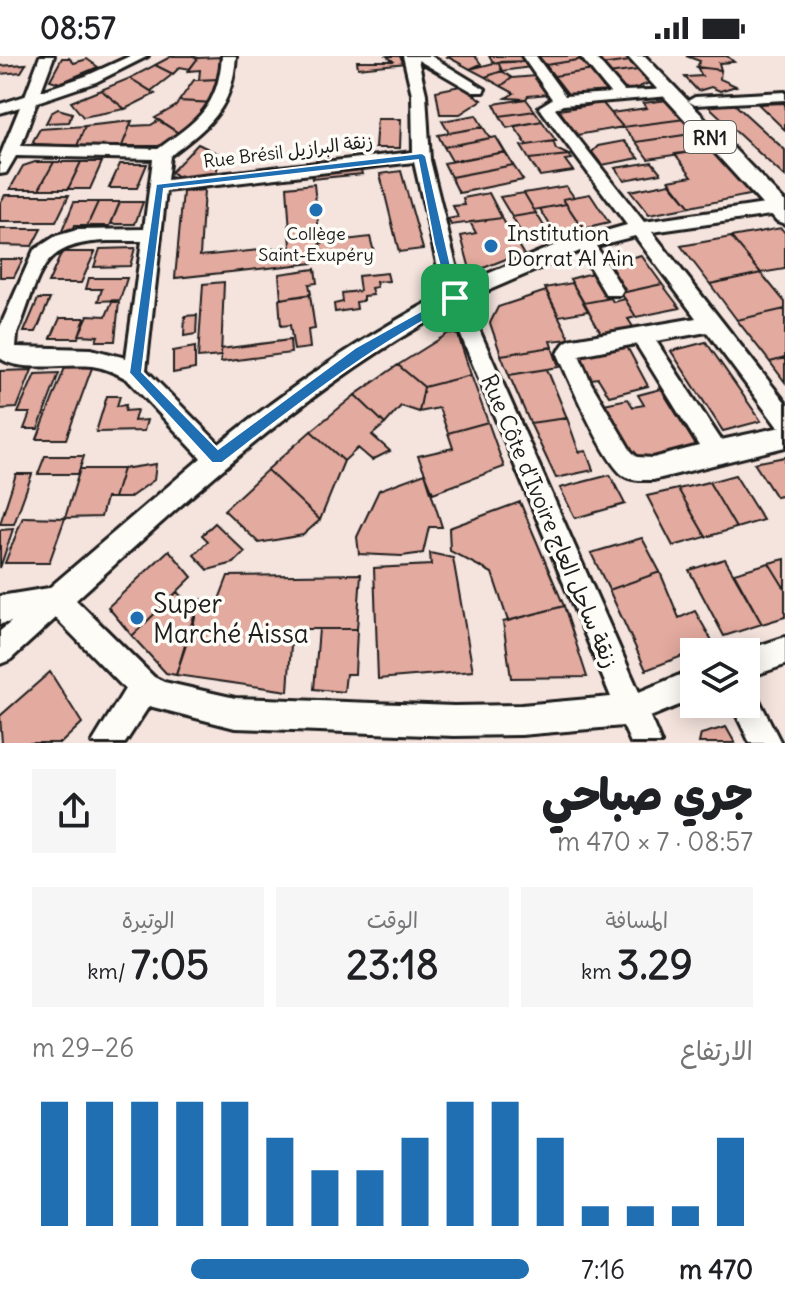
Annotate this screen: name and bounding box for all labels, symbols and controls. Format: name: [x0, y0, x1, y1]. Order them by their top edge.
text: 08:57: [40, 9, 116, 47]
road number: RN1: [684, 121, 736, 153]
street label: Rue Brésil زنقة البرازيل: [202, 129, 374, 173]
marker: Collège Saint-Exupéry: [307, 201, 325, 219]
place label: Institution Dorrat Al Ain: [507, 219, 634, 272]
place label: Collège Saint-Exupéry: [258, 222, 374, 266]
marker: Institution Dorrat Al Ain: [482, 237, 500, 255]
pin: [421, 264, 489, 332]
icon: arrive: [433, 276, 477, 320]
street label: Rue Côte d'Ivoire زنقة ساحل العاج: [474, 370, 625, 673]
place label: Super Marché Aissa: [153, 587, 309, 650]
marker: Super Marché Aissa: [128, 609, 146, 627]
map controls: [680, 638, 760, 718]
button: layers: [680, 638, 760, 718]
text: جري صباحي: [542, 767, 753, 822]
button: share: [32, 769, 116, 853]
text: 08:57 · 7 × 470 m: [557, 825, 753, 858]
text: الوتيرة: [122, 906, 175, 934]
text: الوقت: [367, 906, 418, 934]
text: المسافة: [606, 906, 668, 934]
text: 7:05: [131, 940, 209, 990]
text: 23:18: [346, 940, 439, 990]
text: 3.29: [617, 940, 693, 990]
text: /km: [87, 957, 131, 985]
text: km: [581, 957, 617, 985]
text: 26–29 m: [32, 1031, 134, 1064]
text: الارتفاع: [680, 1034, 753, 1067]
text: 7:16: [581, 1253, 625, 1286]
text: 470 m: [679, 1253, 753, 1286]

